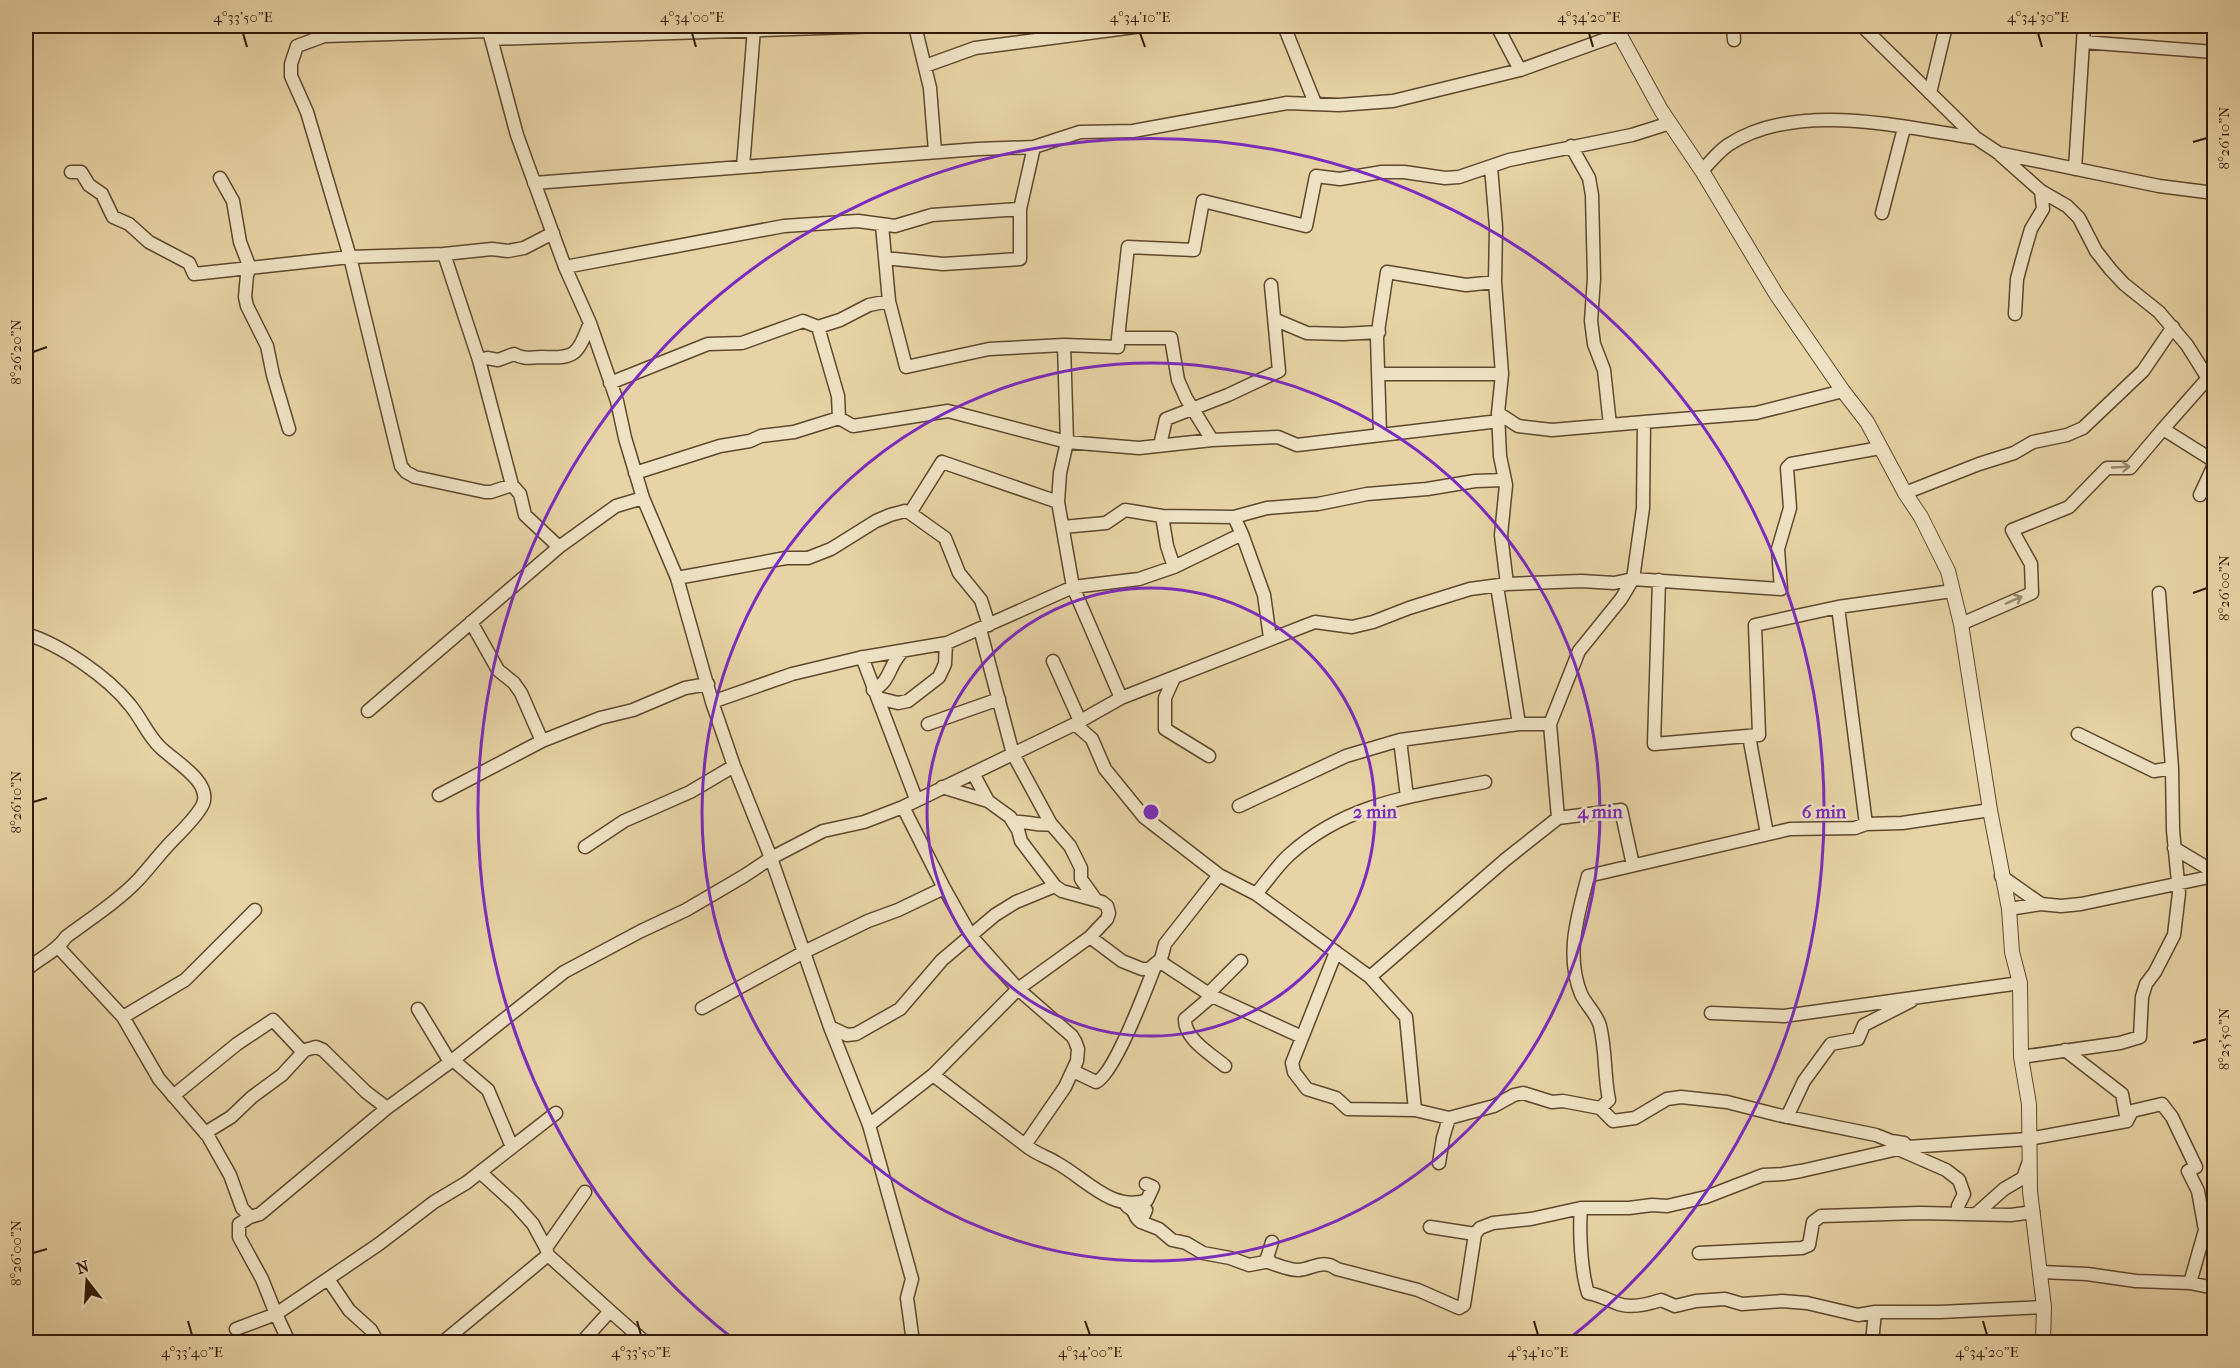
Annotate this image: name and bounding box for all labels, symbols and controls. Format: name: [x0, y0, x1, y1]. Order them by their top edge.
text: 4°33'50"E: [213, 8, 273, 26]
text: 4°34'00"E: [660, 8, 724, 26]
text: 4°34'10"E: [1109, 8, 1171, 26]
text: 4°34'20"E: [1557, 8, 1621, 26]
text: 4°34'30"E: [2007, 8, 2069, 26]
text: 8°26'10"N: [2215, 106, 2233, 169]
text: 8°26'20"N: [7, 319, 25, 385]
one-way arrow: [2110, 462, 2130, 473]
text: 8°26'00"N: [2215, 554, 2233, 621]
one-way arrow: [2005, 594, 2023, 605]
text: 8°26'10"N: [7, 770, 25, 833]
centre of rings: [1141, 802, 1161, 822]
text: 2 min: [1353, 802, 1397, 823]
text: 4 min: [1576, 802, 1623, 823]
text: 6 min: [1802, 802, 1847, 823]
text: 8°25'50"N: [2215, 1007, 2233, 1070]
text: 8°26'00"N: [7, 1219, 25, 1286]
north arrow: [57, 1251, 117, 1311]
text: N: [74, 1256, 92, 1278]
text: 4°33'40"E: [161, 1343, 223, 1361]
text: 4°33'50"E: [611, 1343, 671, 1361]
text: 4°34'00"E: [1058, 1343, 1122, 1361]
text: 4°34'10"E: [1507, 1343, 1569, 1361]
text: 4°34'20"E: [1955, 1343, 2019, 1361]

